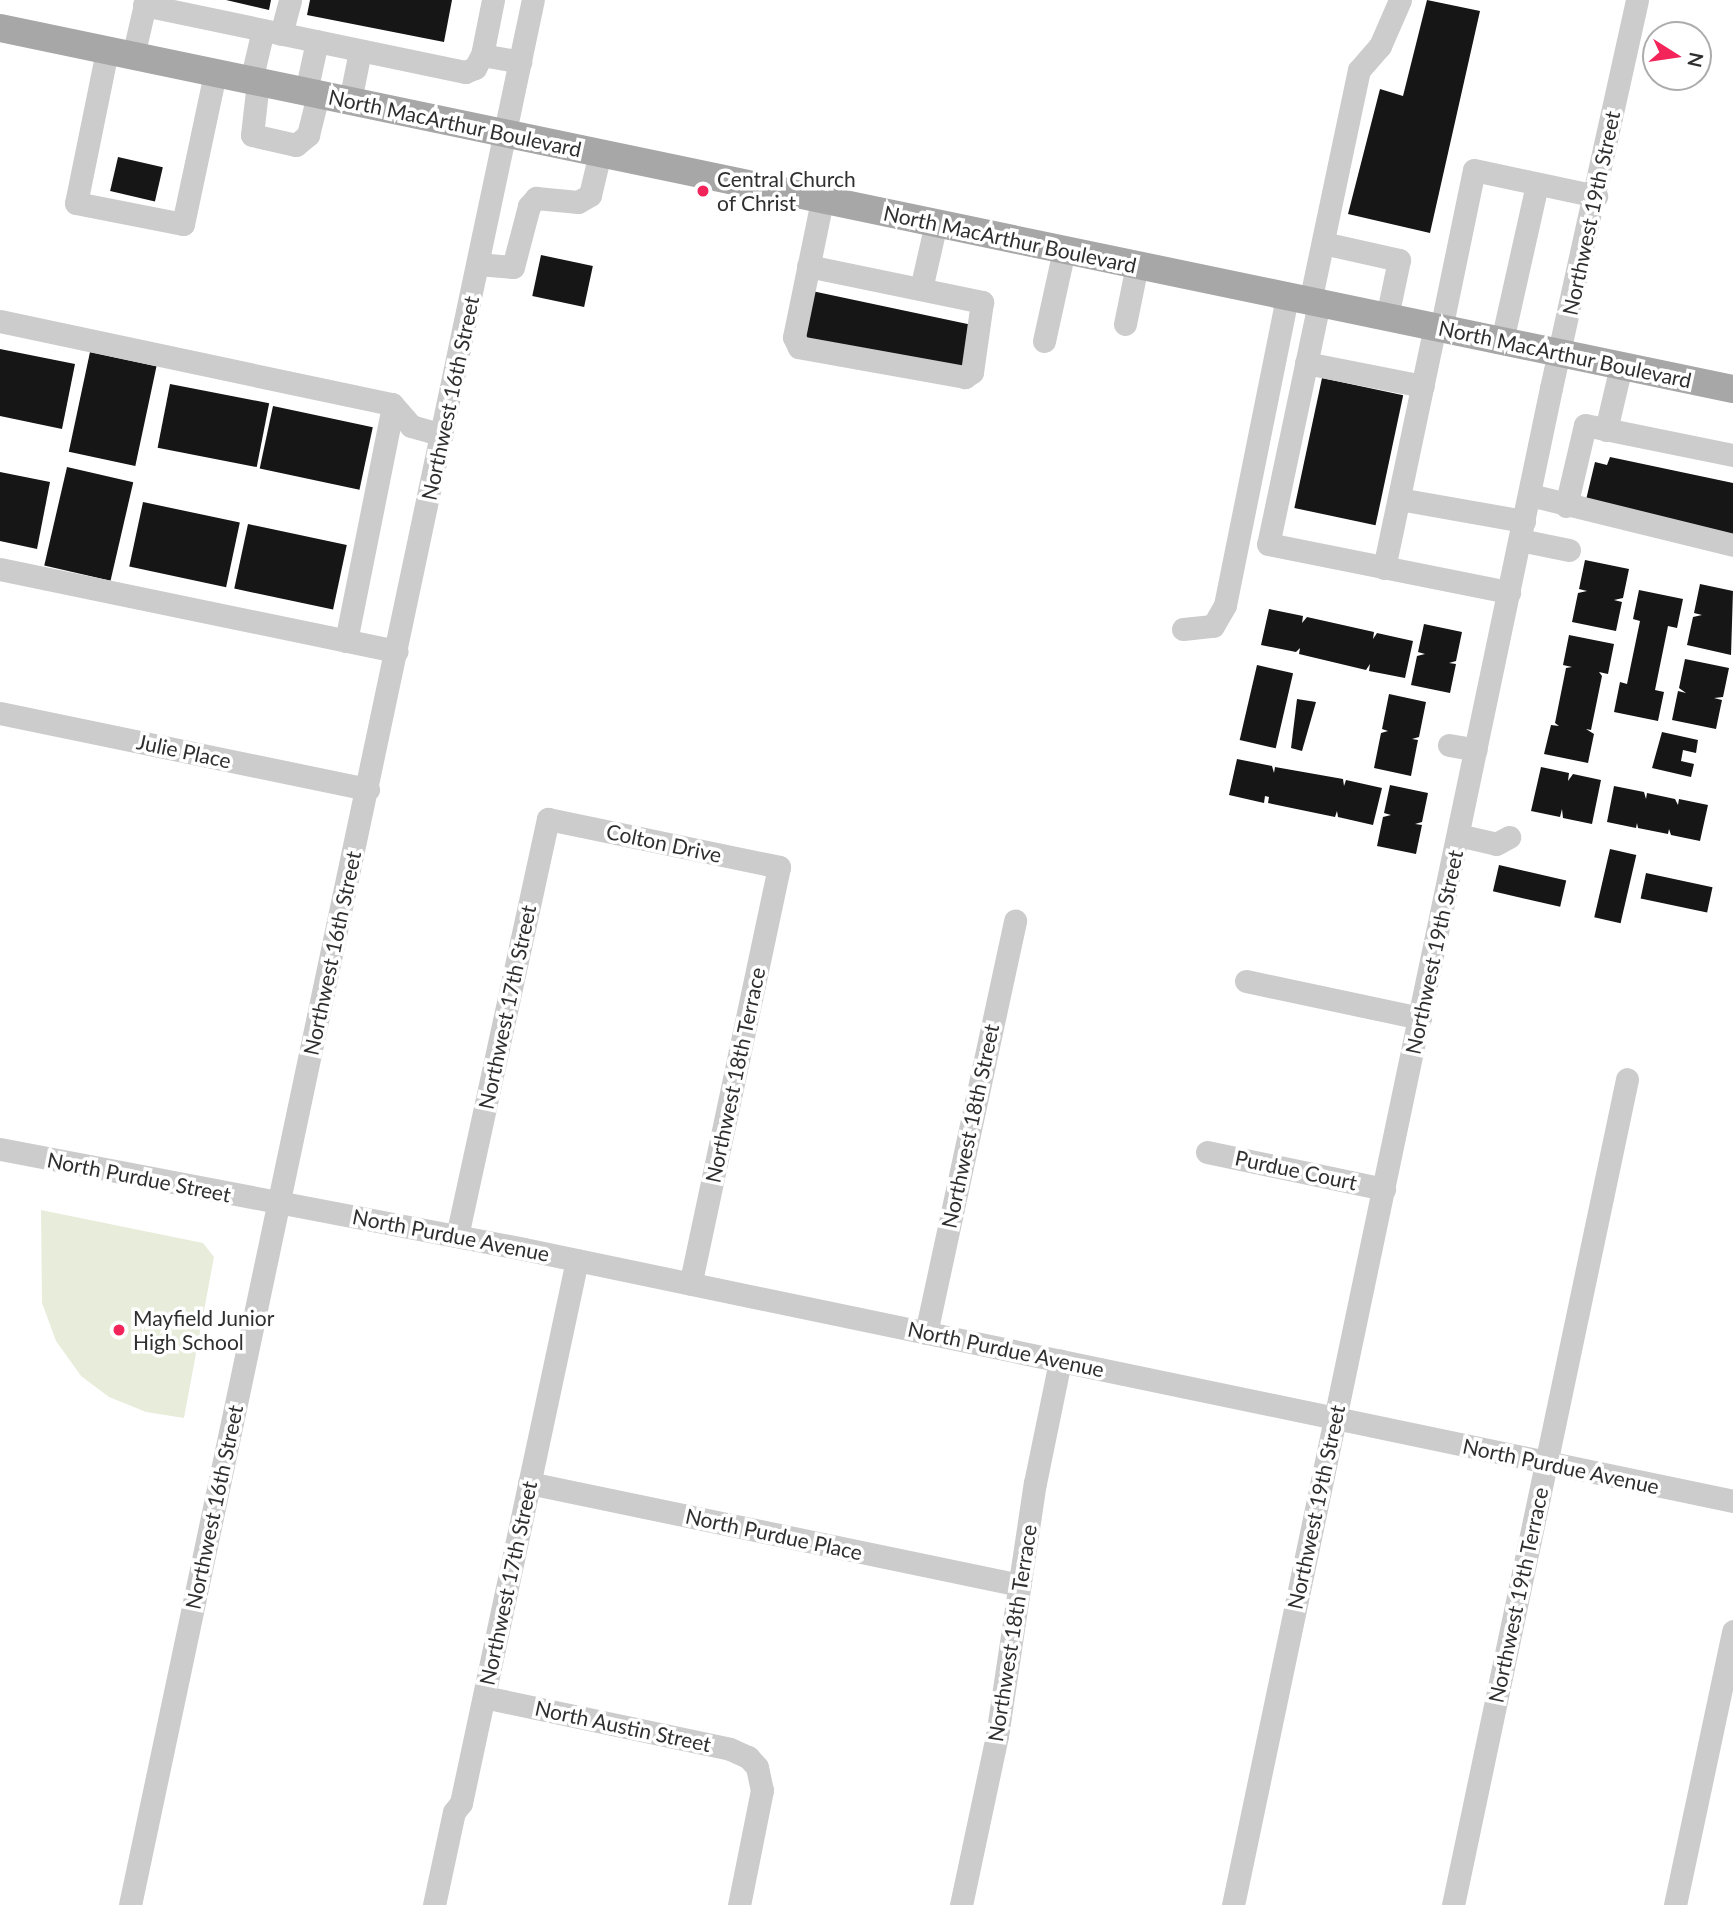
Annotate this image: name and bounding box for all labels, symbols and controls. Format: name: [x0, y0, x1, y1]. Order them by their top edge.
north arrow: [1642, 21, 1712, 91]
text: N: [1683, 50, 1709, 70]
street label: North MacArthur Boulevard: [326, 84, 584, 162]
street label: Northwest 19th Street: [1557, 109, 1625, 317]
place label: Central Church of Christ: [717, 166, 856, 216]
marker: Central Church of Christ: [695, 183, 711, 199]
street label: North MacArthur Boulevard: [881, 200, 1139, 278]
street label: Northwest 16th Street: [416, 294, 484, 502]
street label: North MacArthur Boulevard: [1436, 315, 1694, 393]
street label: Julie Place: [135, 729, 233, 773]
street label: Colton Drive: [604, 818, 724, 868]
street label: Northwest 19th Street: [1400, 848, 1468, 1056]
street label: Northwest 16th Street: [298, 849, 366, 1057]
street label: Northwest 17th Street: [473, 903, 541, 1111]
street label: Northwest 18th Terrace: [700, 965, 770, 1185]
street label: Northwest 18th Street: [936, 1022, 1004, 1230]
street label: Purdue Court: [1233, 1145, 1359, 1195]
street label: North Purdue Street: [45, 1147, 233, 1207]
street label: North Purdue Avenue: [350, 1203, 552, 1267]
place label: Mayfield Junior High School: [133, 1305, 275, 1355]
street label: North Purdue Avenue: [905, 1316, 1107, 1382]
marker: Mayfield Junior High School: [111, 1322, 127, 1338]
street label: Northwest 16th Street: [180, 1403, 248, 1611]
street label: Northwest 19th Street: [1282, 1403, 1350, 1611]
street label: North Purdue Avenue: [1460, 1433, 1662, 1499]
street label: Northwest 17th Street: [474, 1479, 542, 1687]
street label: Northwest 19th Terrace: [1483, 1485, 1553, 1705]
street label: North Purdue Place: [683, 1503, 865, 1565]
street label: Northwest 18th Terrace: [982, 1522, 1042, 1744]
street label: North Austin Street: [532, 1695, 714, 1757]

